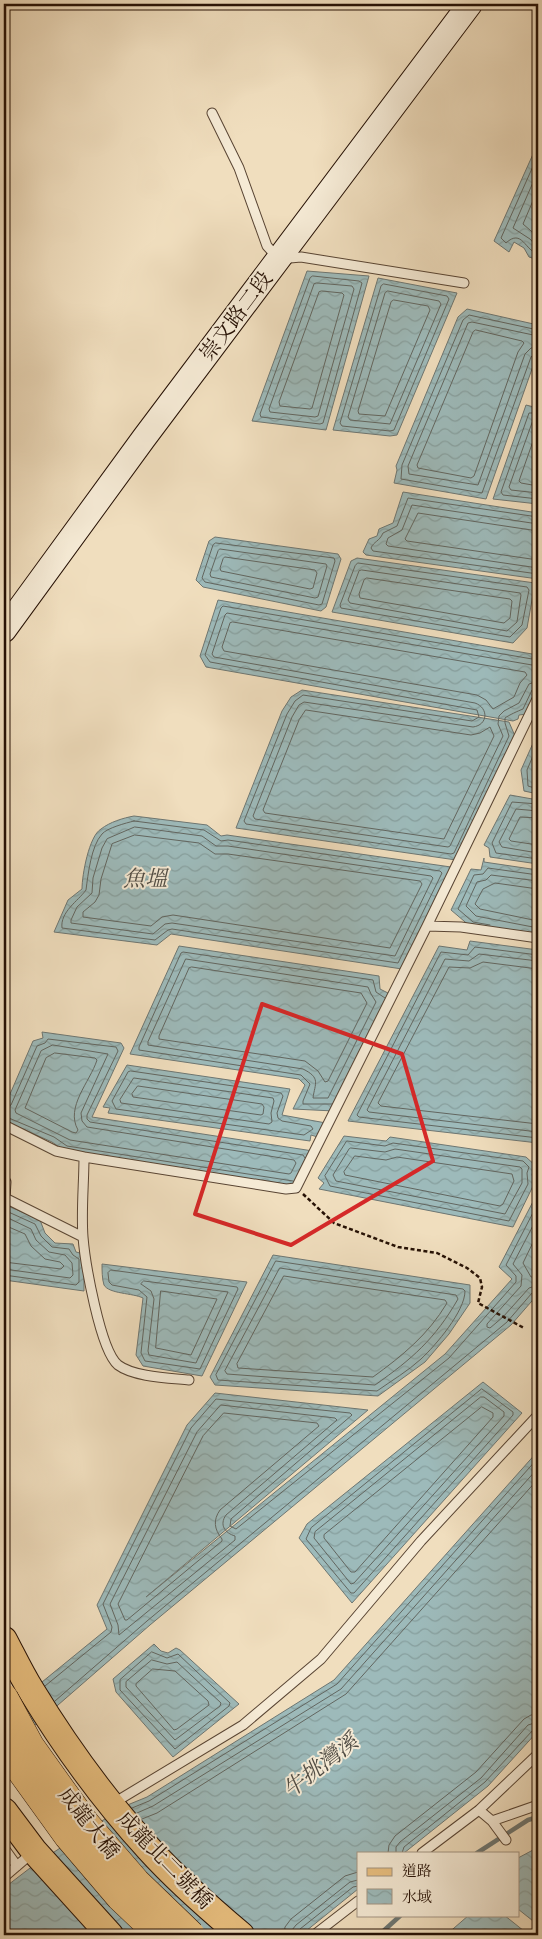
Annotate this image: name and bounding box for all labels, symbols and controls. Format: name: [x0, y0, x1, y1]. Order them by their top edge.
street label: 崇文路二段: [194, 266, 281, 368]
water label: 魚塭: [123, 865, 170, 897]
water label: 牛挑灣溪: [277, 1726, 368, 1807]
street label: 成龍大橋: [50, 1782, 125, 1867]
street label: 成龍北二號橋: [109, 1806, 218, 1917]
legend: [357, 1852, 520, 1916]
text: 道路: [402, 1862, 432, 1883]
text: 水域: [402, 1888, 432, 1909]

